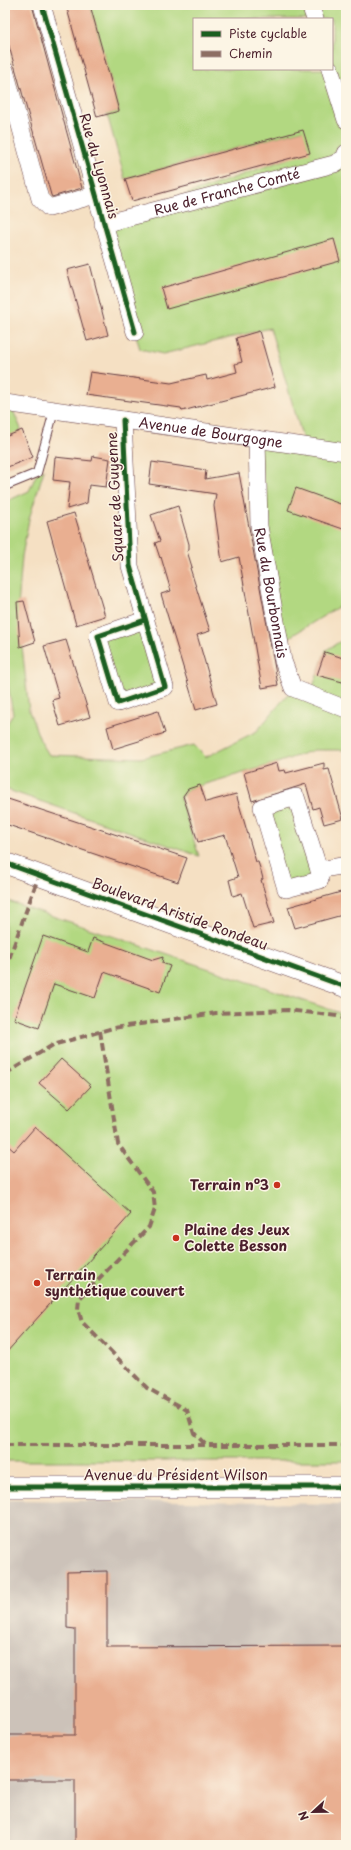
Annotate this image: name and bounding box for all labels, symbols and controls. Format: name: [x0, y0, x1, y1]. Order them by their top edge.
legend: [193, 18, 333, 70]
text: Piste cyclable: [229, 24, 307, 42]
text: Chemin: [229, 44, 273, 62]
street label: Rue du Lyonnais: [74, 110, 125, 221]
street label: Rue de Franche Comté: [151, 162, 302, 220]
street label: Avenue de Bourgogne: [138, 411, 284, 453]
street label: Square de Guyenne: [101, 431, 128, 563]
street label: Rue du Bourbonnais: [249, 526, 293, 660]
street label: Boulevard Aristide Rondeau: [89, 872, 271, 955]
place label: Terrain n°3: [190, 1174, 269, 1195]
marker: Terrain n°3: [272, 1180, 282, 1190]
place label: Plaine des Jeux Colette Besson: [184, 1219, 290, 1256]
marker: Plaine des Jeux Colette Besson: [171, 1233, 181, 1243]
place label: Terrain synthétique couvert: [45, 1264, 185, 1301]
marker: Terrain synthétique couvert: [32, 1278, 42, 1288]
street label: Avenue du Président Wilson: [84, 1464, 268, 1485]
north arrow: [293, 1792, 333, 1832]
text: N: [294, 1808, 313, 1823]

